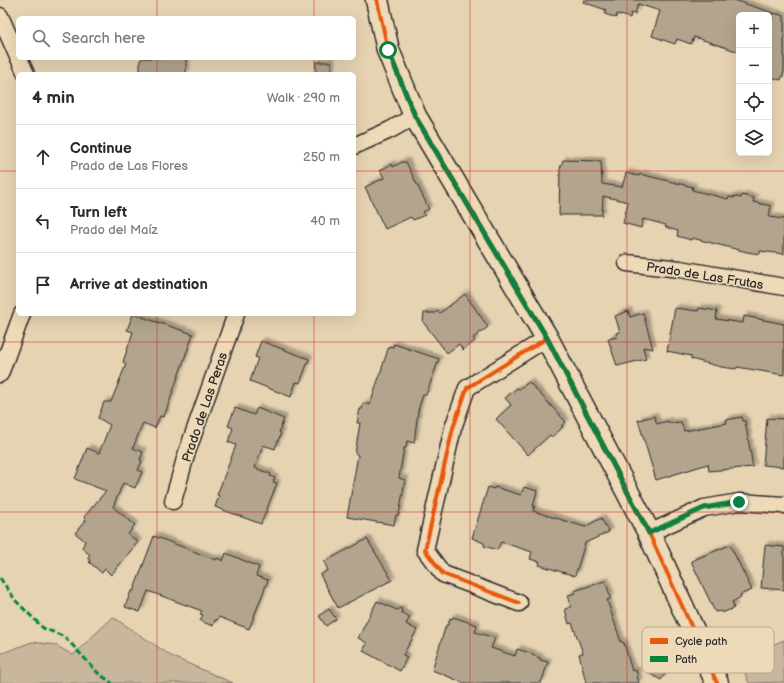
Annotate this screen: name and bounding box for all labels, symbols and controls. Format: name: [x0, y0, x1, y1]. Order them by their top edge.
map controls: [736, 12, 772, 156]
button: +: [736, 12, 772, 48]
search box: [16, 16, 356, 60]
icon: search: [30, 27, 52, 49]
text: Search here: [62, 29, 145, 48]
route start: [379, 41, 397, 59]
button: −: [736, 48, 772, 84]
button: locate: [736, 84, 772, 120]
text: 4 min: [32, 88, 75, 108]
text: Walk · 290 m: [267, 90, 340, 106]
button: layers: [736, 120, 772, 156]
text: Continue: [70, 139, 132, 158]
icon: ahead: [32, 146, 54, 168]
text: 250 m: [303, 149, 340, 165]
text: Prado de Las Flores: [70, 158, 188, 174]
text: Turn left: [70, 203, 127, 222]
icon: left: [32, 210, 54, 232]
text: 40 m: [310, 213, 340, 229]
text: Prado del Maíz: [70, 222, 158, 238]
street label: Prado de Las Frutas: [645, 259, 765, 293]
icon: arrive: [32, 274, 54, 296]
text: Arrive at destination: [70, 275, 208, 294]
street label: Prado de Las Peras: [179, 350, 231, 464]
route end: [730, 493, 748, 511]
legend: [642, 627, 774, 673]
text: Cycle path: [675, 635, 727, 648]
text: Path: [675, 653, 697, 666]

